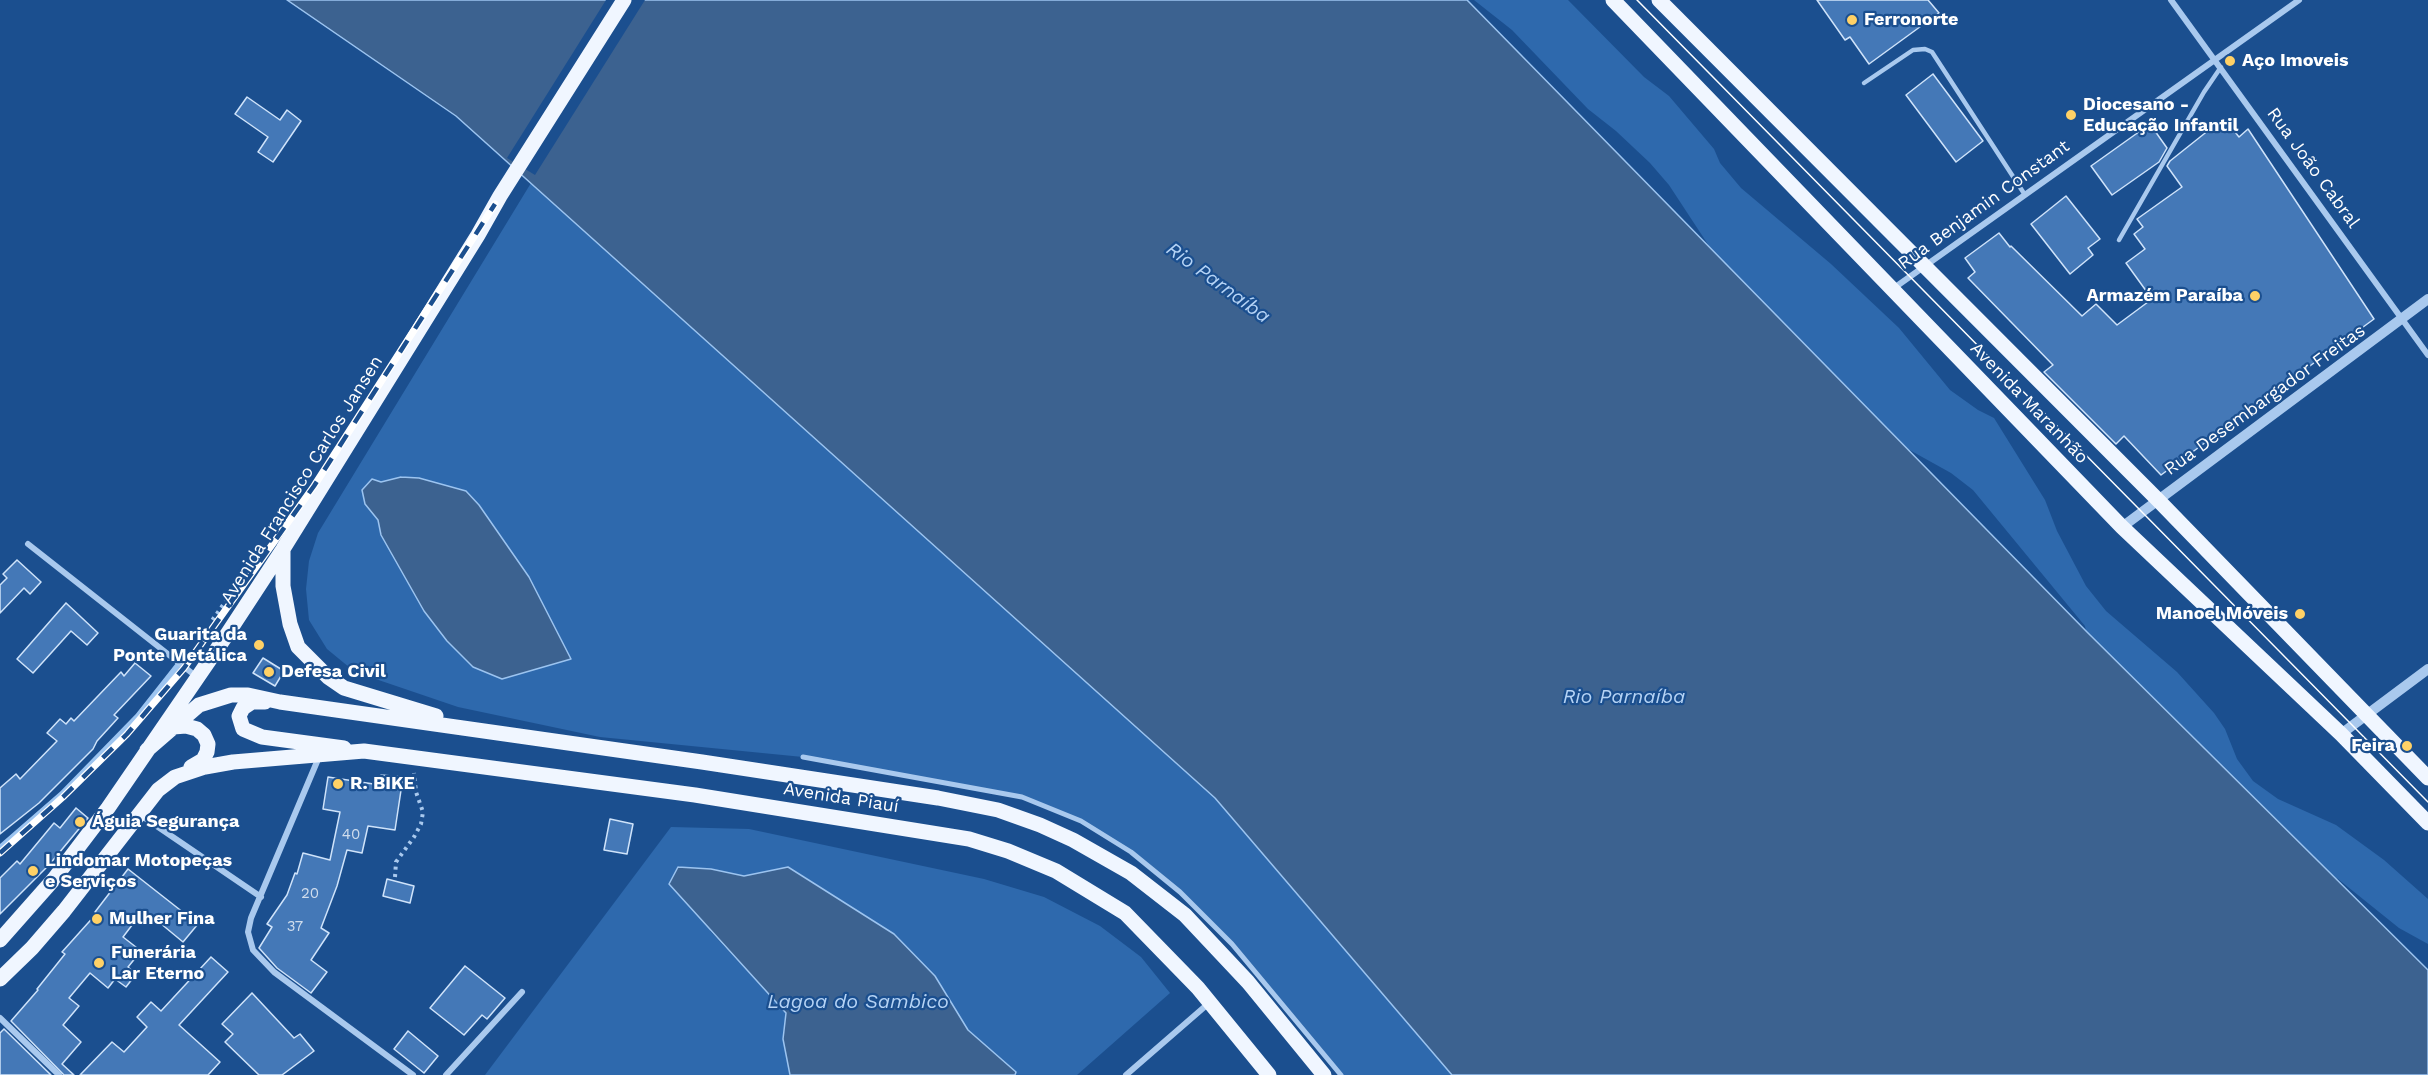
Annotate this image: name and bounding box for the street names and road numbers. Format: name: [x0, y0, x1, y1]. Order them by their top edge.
street label: Rua João Cabral: [2262, 103, 2364, 233]
street label: Rua Benjamin Constant: [1894, 136, 2074, 274]
street label: Rua Desembargador Freitas: [2160, 320, 2370, 480]
street label: Avenida Maranhão: [1965, 338, 2093, 468]
street label: Avenida Francisco Carlos Jansen: [216, 352, 388, 608]
street label: Avenida Piauí: [782, 778, 900, 818]

